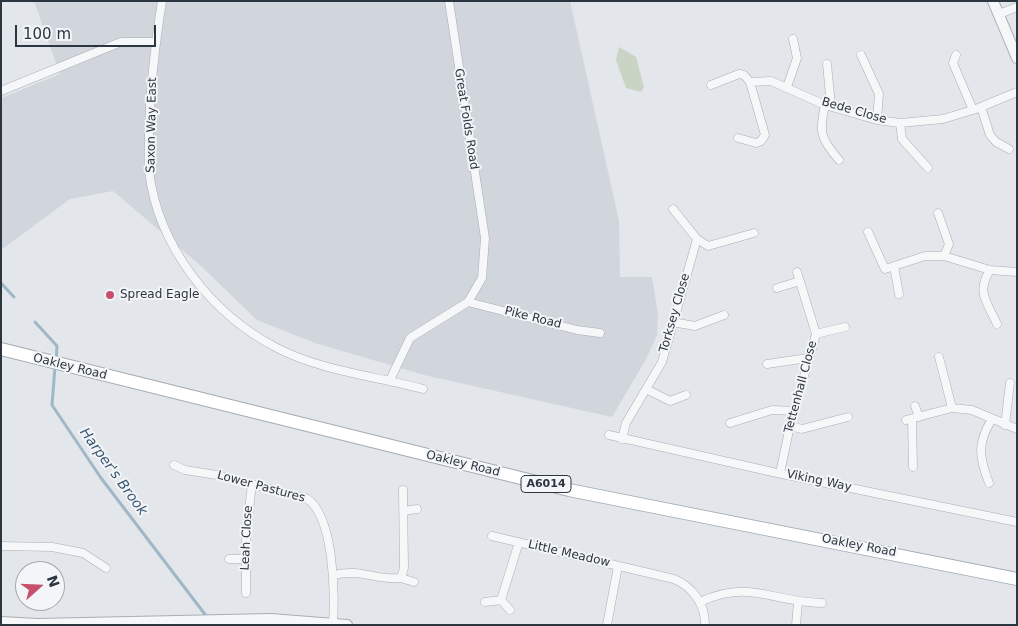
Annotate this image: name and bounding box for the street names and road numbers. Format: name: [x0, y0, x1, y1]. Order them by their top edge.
street label: Great Folds Road: [451, 67, 481, 171]
street label: Saxon Way East: [144, 77, 160, 173]
street label: Bede Close: [820, 95, 888, 127]
street label: Torksey Close: [657, 272, 693, 354]
street label: Pike Road: [503, 304, 563, 332]
street label: Tettenhall Close: [782, 339, 820, 435]
street label: Oakley Road: [32, 351, 108, 383]
street label: Oakley Road: [425, 448, 501, 480]
street label: Viking Way: [785, 467, 853, 495]
street label: Lower Pastures: [215, 468, 307, 506]
road number: A6014: [521, 476, 571, 492]
street label: Leah Close: [238, 505, 256, 571]
street label: Oakley Road: [821, 532, 897, 560]
street label: Little Meadow: [527, 538, 611, 570]

